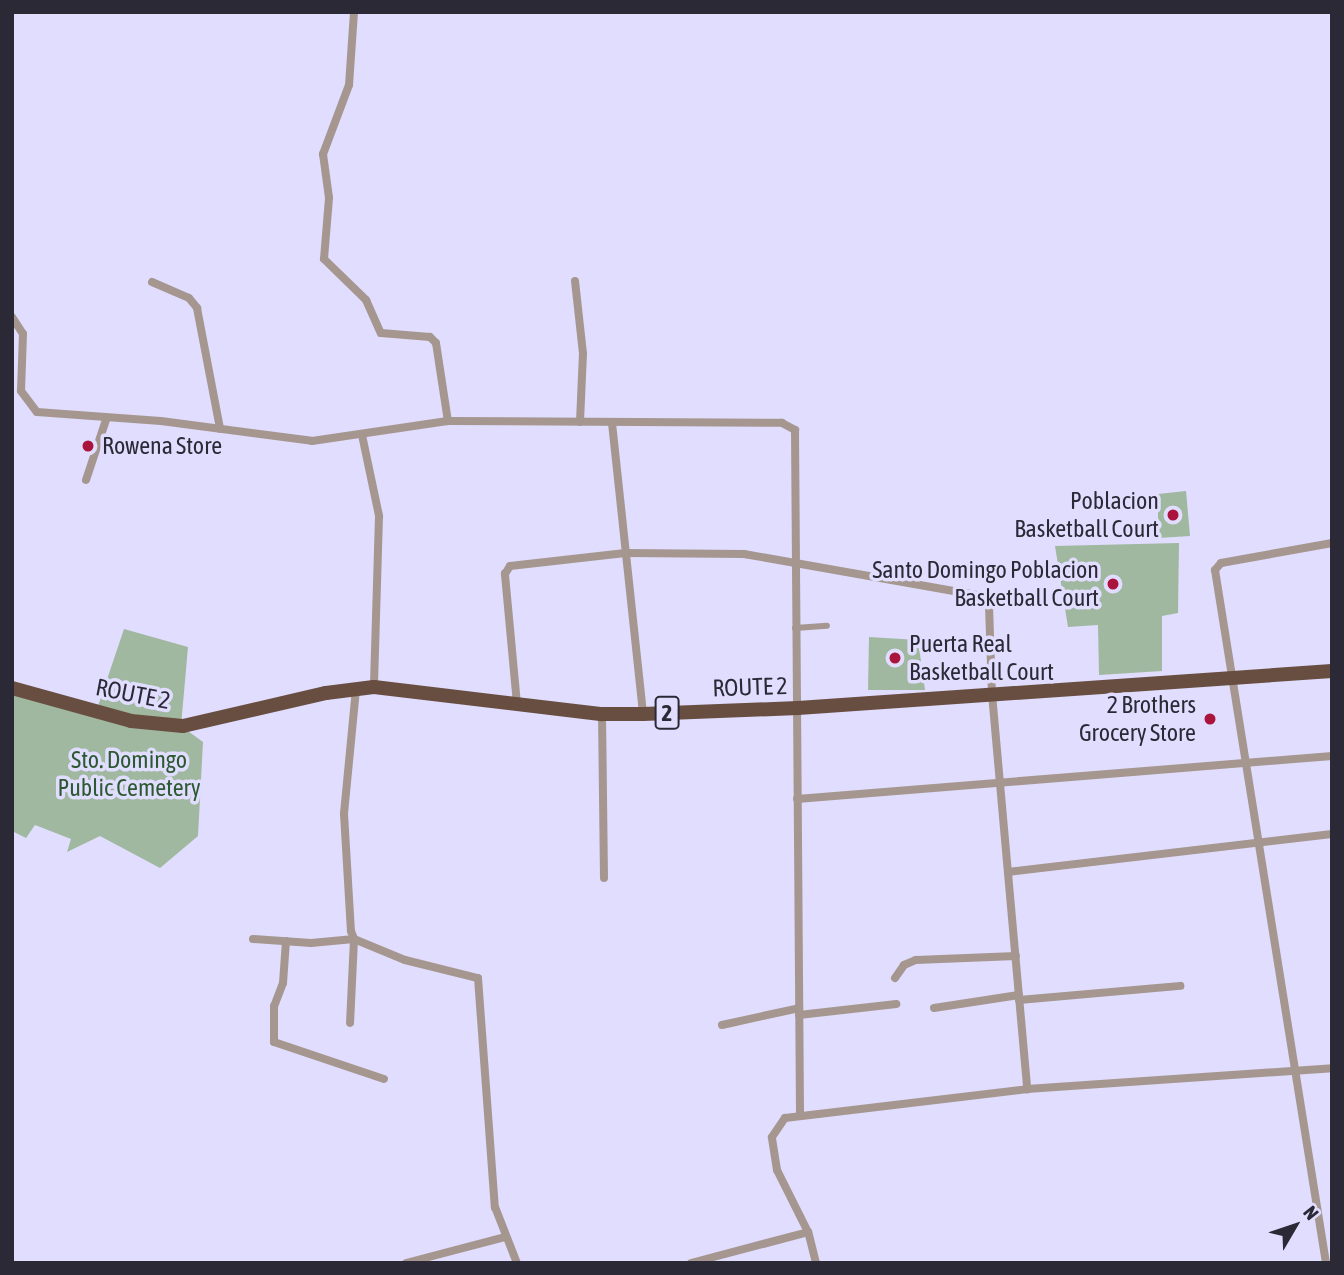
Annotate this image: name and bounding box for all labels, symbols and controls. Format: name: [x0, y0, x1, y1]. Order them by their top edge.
place label: Rowena Store: [102, 432, 222, 460]
marker: Rowena Store: [80, 438, 96, 454]
place label: Poblacion Basketball Court: [1014, 487, 1159, 543]
marker: Poblacion Basketball Court: [1165, 507, 1181, 523]
place label: Santo Domingo Poblacion Basketball Court: [872, 556, 1099, 612]
marker: Santo Domingo Poblacion Basketball Court: [1105, 576, 1121, 592]
place label: Puerta Real Basketball Court: [909, 630, 1054, 686]
marker: Puerta Real Basketball Court: [887, 650, 903, 666]
street label: ROUTE 2: [712, 671, 788, 703]
street label: ROUTE 2: [93, 673, 173, 715]
place label: 2 Brothers Grocery Store: [1079, 691, 1196, 747]
road number: 2: [653, 694, 681, 733]
marker: 2 Brothers Grocery Store: [1202, 711, 1218, 727]
park label: Sto. Domingo Public Cemetery: [57, 746, 201, 802]
north arrow: [1260, 1191, 1330, 1261]
text: N: [1299, 1202, 1323, 1224]

